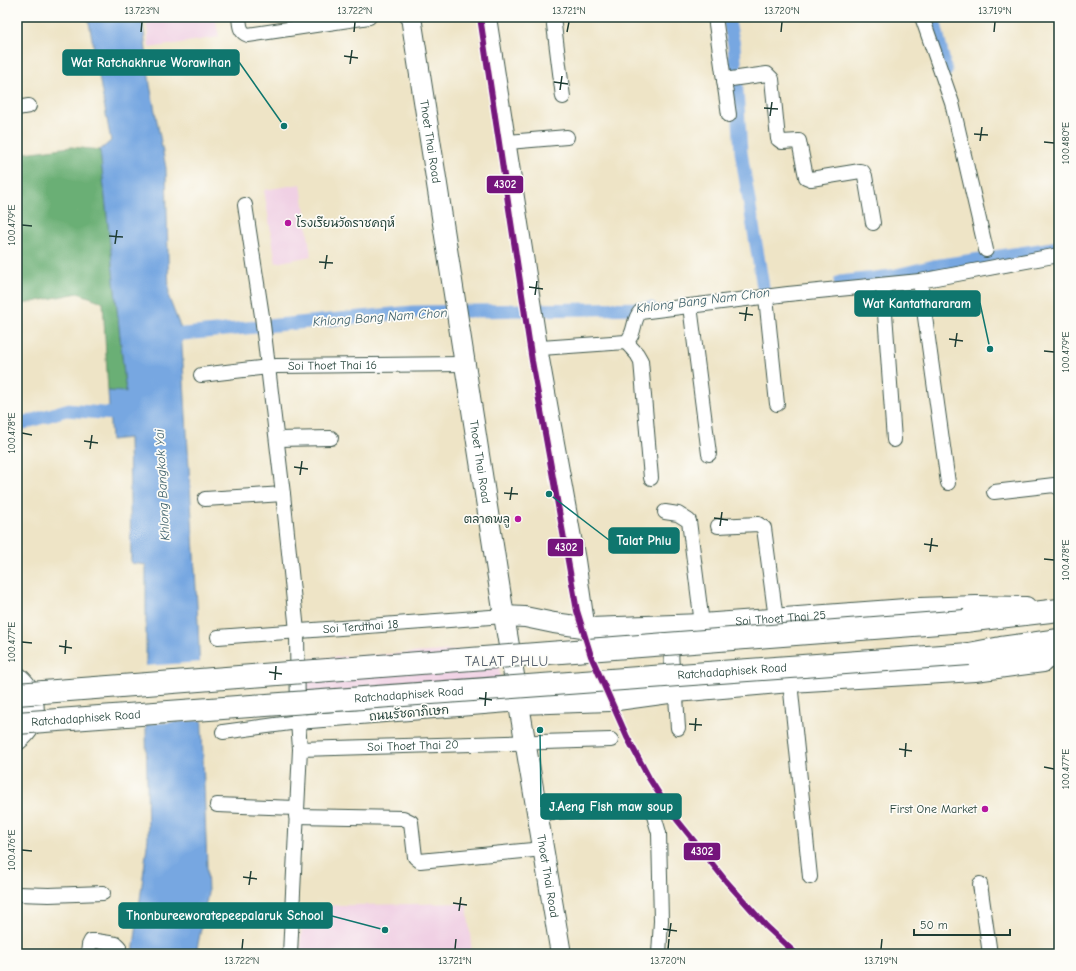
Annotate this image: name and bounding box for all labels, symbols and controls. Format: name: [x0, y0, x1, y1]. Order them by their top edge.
text: 13.723°N: [125, 5, 159, 17]
text: 13.722°N: [338, 5, 372, 17]
text: 13.721°N: [552, 5, 586, 17]
text: 13.720°N: [764, 5, 800, 17]
text: 13.719°N: [978, 5, 1012, 17]
callout: Wat Ratchakhrue Worawihan: [63, 50, 239, 75]
text: Wat Ratchakhrue Worawihan: [71, 55, 231, 70]
street label: Thoet Thai Road: [417, 99, 444, 184]
text: 100.480°E: [1060, 122, 1072, 164]
line badge: 4302: [486, 175, 524, 194]
text: 4302: [494, 178, 517, 191]
text: 100.479°E: [6, 204, 18, 246]
place label: โรงเรียนวัดราชคฤห์: [296, 215, 395, 231]
marker: โรงเรียนวัดราชคฤห์: [283, 218, 293, 228]
water label: Khlong Bang Nam Chon: [635, 284, 771, 316]
callout: Wat Kantathararam: [855, 291, 980, 316]
text: Wat Kantathararam: [863, 296, 971, 311]
water label: Khlong Bang Nam Chon: [312, 305, 448, 329]
text: 100.479°E: [1060, 331, 1072, 373]
street label: Soi Thoet Thai 16: [288, 358, 377, 373]
text: 100.478°E: [6, 413, 18, 453]
street label: Thoet Thai Road: [467, 419, 493, 504]
water label: Khlong Bangkok Yai: [152, 428, 172, 541]
place label: ตลาดพลู: [464, 512, 510, 528]
marker: ตลาดพลู: [513, 514, 523, 524]
callout: Talat Phlu: [609, 528, 679, 553]
text: Talat Phlu: [617, 533, 671, 548]
line badge: 4302: [547, 538, 584, 557]
text: 100.478°E: [1060, 540, 1072, 580]
text: 4302: [555, 541, 578, 554]
street label: Soi Thoet Thai 25: [735, 608, 826, 629]
street label: Soi Terdthai 18: [322, 617, 399, 636]
text: 100.477°E: [6, 622, 18, 662]
district label: TALAT PHLU: [465, 653, 549, 670]
street label: Ratchadaphisek Road: [677, 660, 787, 682]
street label: Ratchadaphisek Road: [354, 684, 464, 706]
street label: ถนนรัชดาภิเษก: [368, 703, 450, 723]
street label: Ratchadaphisek Road: [31, 707, 141, 729]
street label: Soi Thoet Thai 20: [367, 737, 459, 754]
text: 100.477°E: [1060, 749, 1072, 789]
callout: J.Aeng Fish maw soup: [541, 794, 681, 819]
text: J.Aeng Fish maw soup: [549, 799, 673, 814]
place label: First One Market: [890, 802, 978, 816]
marker: First One Market: [980, 804, 990, 814]
text: 100.476°E: [6, 829, 18, 871]
street label: Thoet Thai Road: [534, 834, 562, 919]
line badge: 4302: [683, 842, 721, 861]
text: 4302: [691, 845, 714, 858]
callout: Thonbureeworatepeepalaruk School: [119, 903, 332, 928]
text: Thonbureeworatepeepalaruk School: [126, 908, 324, 923]
scale bar: [914, 911, 1010, 937]
text: 50 m: [920, 918, 948, 932]
text: 13.722°N: [225, 955, 259, 967]
text: 13.721°N: [438, 955, 472, 967]
text: 13.720°N: [650, 955, 686, 967]
text: 13.719°N: [864, 955, 898, 967]

